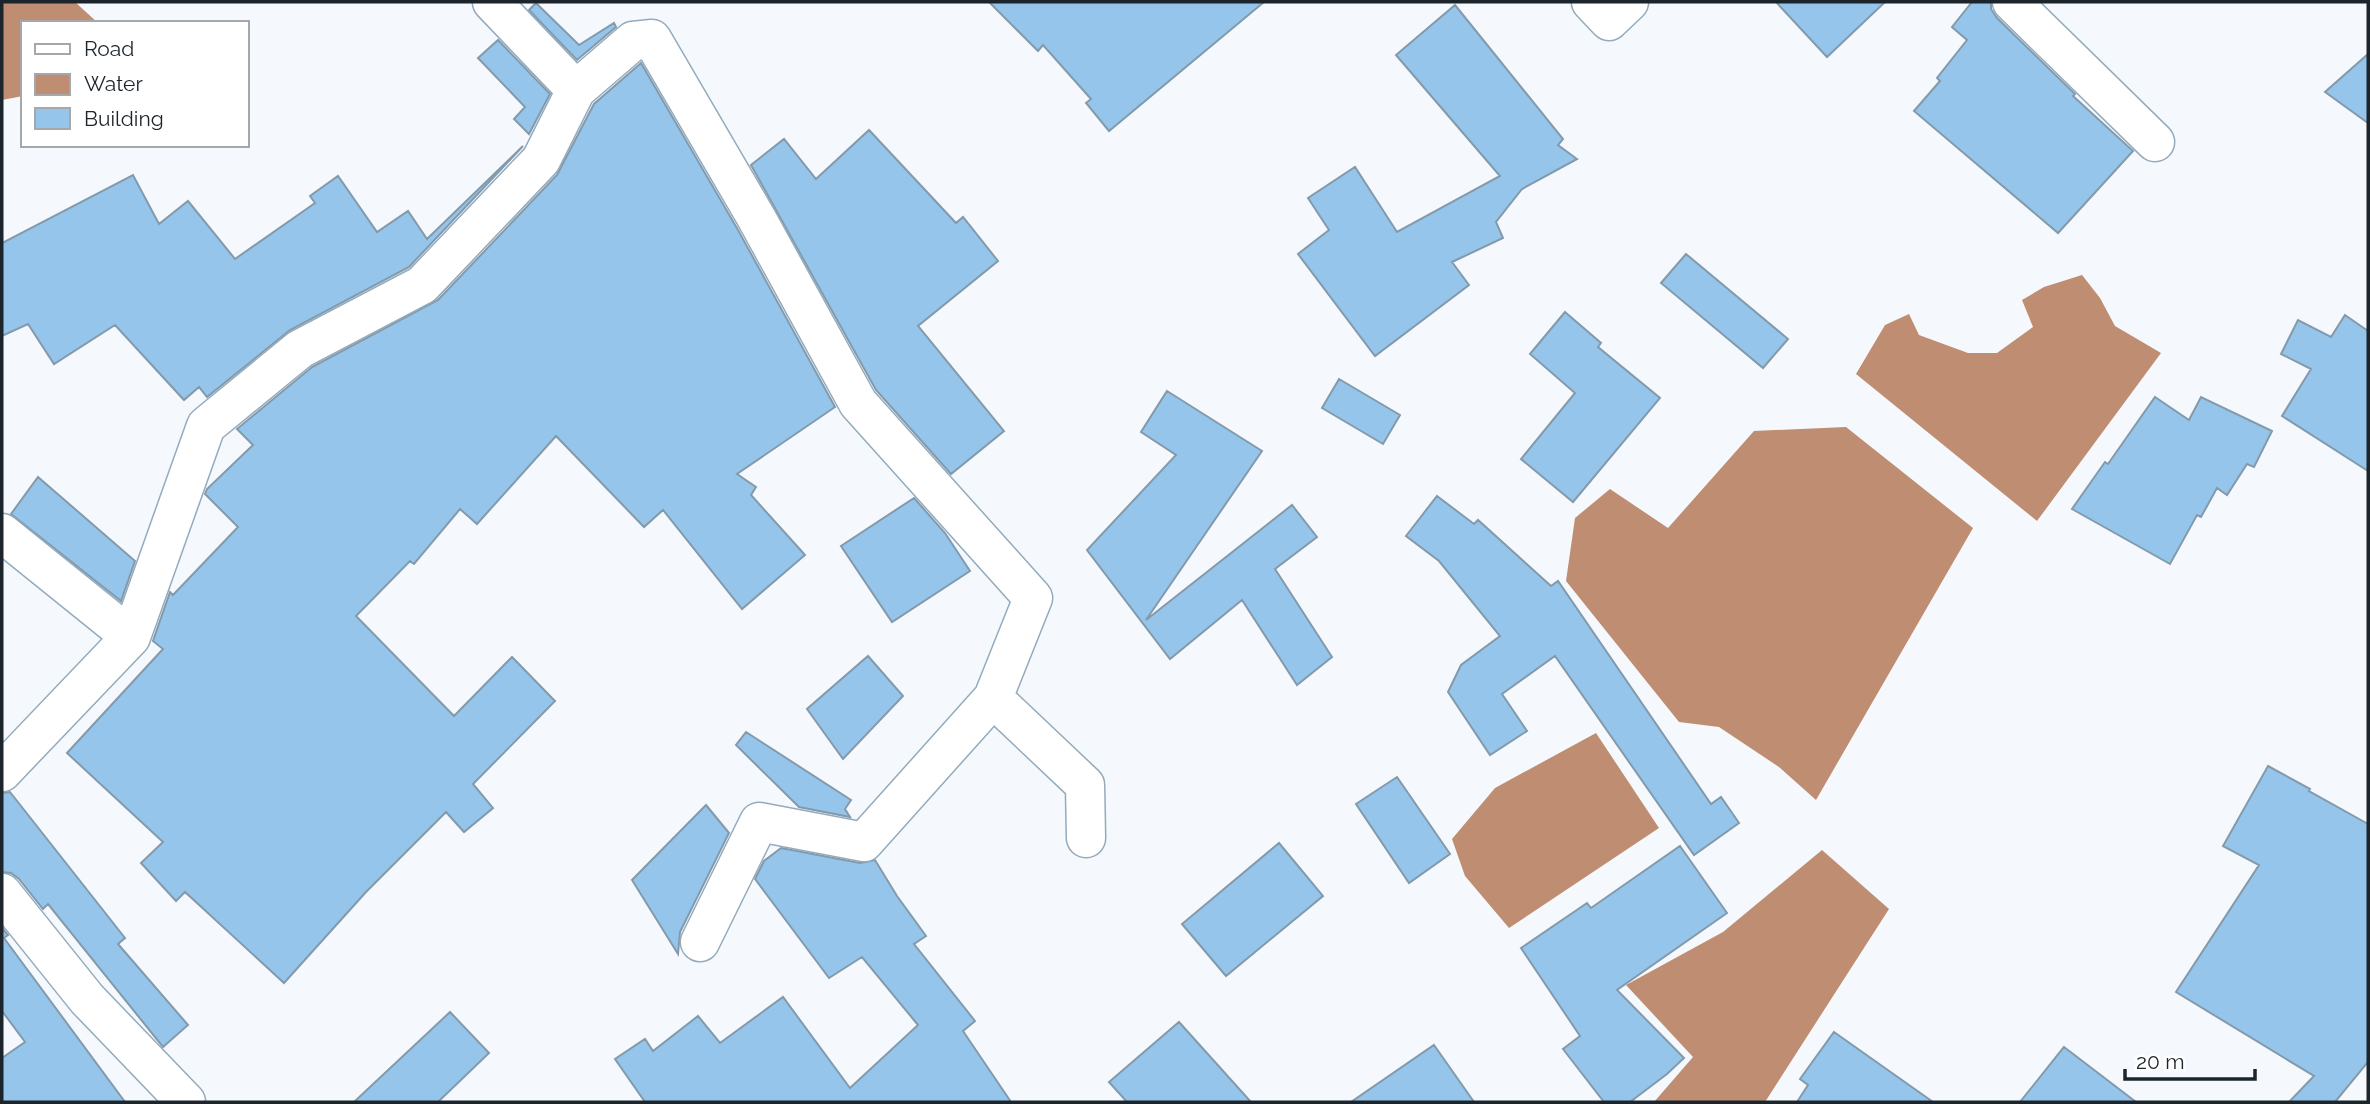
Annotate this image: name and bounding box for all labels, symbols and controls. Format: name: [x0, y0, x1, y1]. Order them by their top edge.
legend: [21, 21, 248, 147]
text: Road: [84, 36, 134, 61]
text: Water: [84, 71, 143, 96]
text: Building: [84, 106, 164, 131]
scale bar: [2125, 1038, 2254, 1082]
text: 20 m: [2136, 1049, 2184, 1074]

